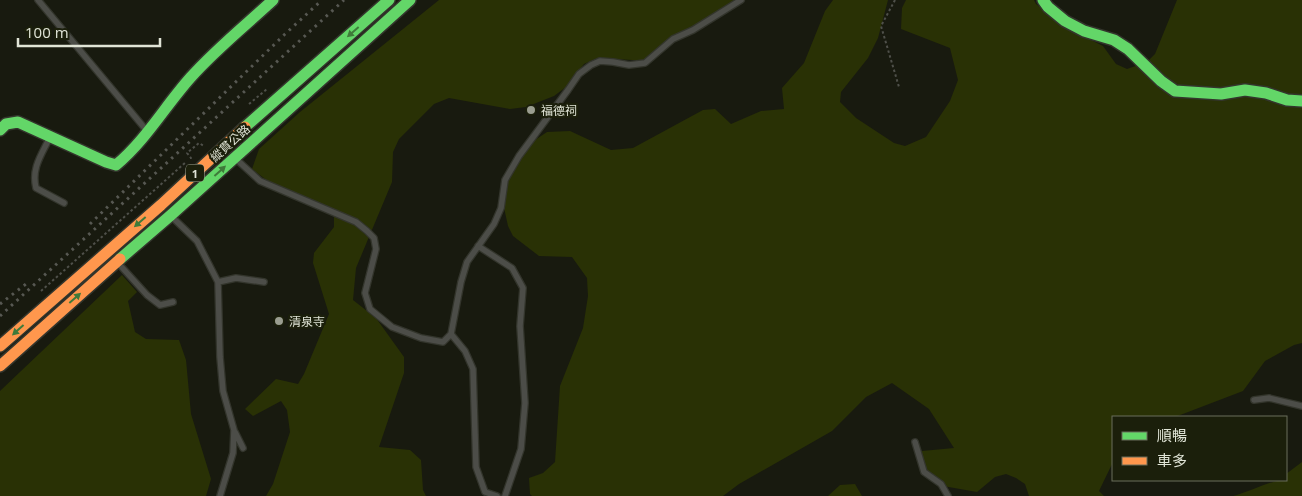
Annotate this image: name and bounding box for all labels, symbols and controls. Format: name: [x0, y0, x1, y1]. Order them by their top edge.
scale bar: [18, 15, 160, 47]
text: 100 m: [25, 22, 69, 42]
one-way arrow: [347, 26, 359, 38]
place label: 福德祠: [541, 102, 577, 119]
marker: 福德祠: [525, 104, 537, 116]
street label: 縱貫公路: [206, 121, 254, 165]
road number: 1: [186, 164, 204, 182]
one-way arrow: [213, 165, 225, 177]
one-way arrow: [135, 216, 147, 228]
one-way arrow: [69, 292, 81, 304]
place label: 清泉寺: [289, 313, 325, 330]
marker: 清泉寺: [273, 315, 285, 327]
one-way arrow: [12, 324, 25, 335]
legend: [1112, 416, 1287, 481]
text: 順暢: [1157, 425, 1187, 445]
text: 車多: [1157, 450, 1187, 470]

